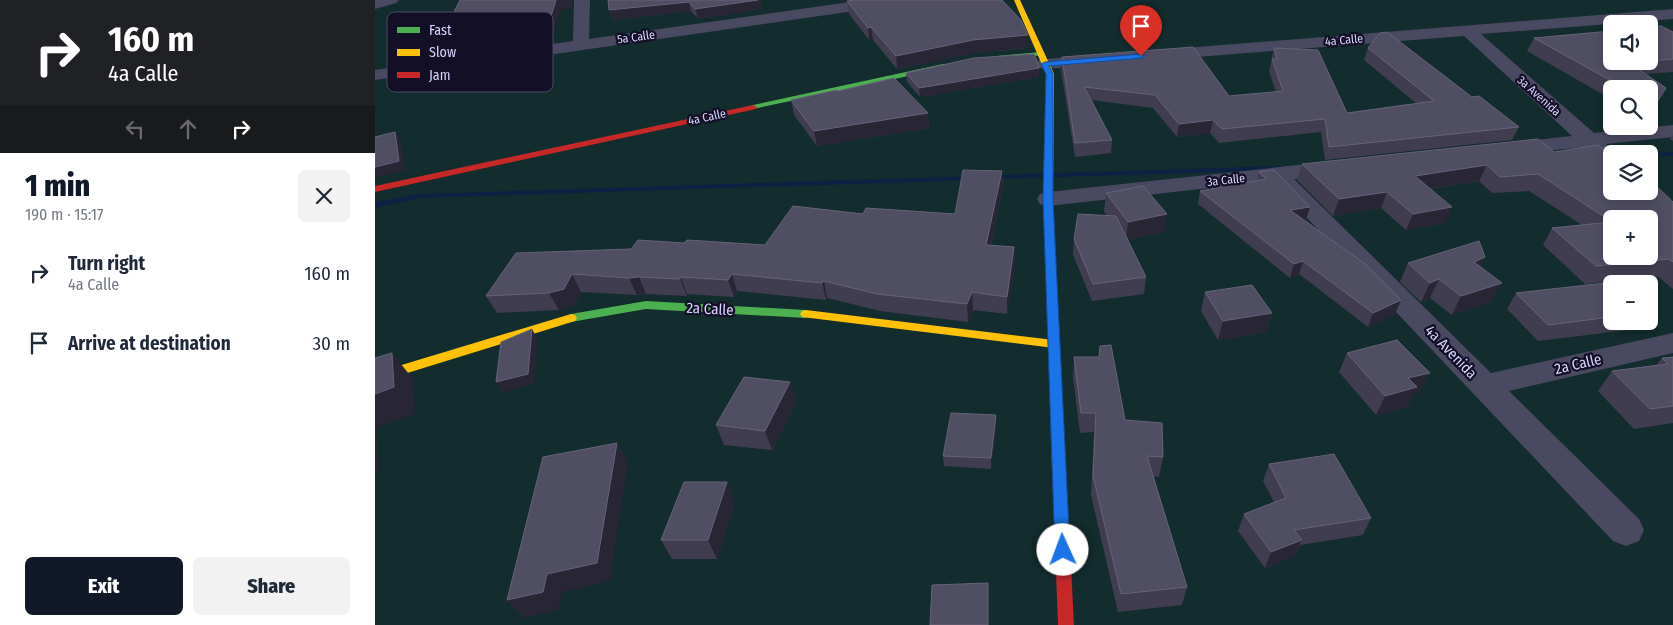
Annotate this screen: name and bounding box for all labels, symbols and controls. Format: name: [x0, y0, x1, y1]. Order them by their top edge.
pin: [1120, 5, 1162, 56]
legend: [387, 12, 553, 92]
icon: arrive: [1127, 12, 1155, 40]
map controls: [1603, 15, 1658, 330]
button: sound: [1603, 15, 1658, 70]
text: 160 m: [108, 18, 194, 60]
icon: right: [25, 20, 90, 85]
text: Fast: [429, 22, 452, 39]
street label: 5a Calle: [616, 27, 656, 47]
street label: 4a Calle: [1324, 31, 1364, 49]
text: Slow: [429, 44, 456, 61]
text: 4a Calle: [108, 60, 179, 87]
text: Jam: [429, 67, 450, 84]
street label: 3a Avenida: [1515, 73, 1564, 119]
button: search: [1603, 80, 1658, 135]
street label: 4a Calle: [687, 106, 727, 128]
icon: left: [121, 115, 149, 143]
icon: ahead: [174, 115, 202, 143]
icon: right: [227, 115, 255, 143]
button: layers: [1603, 145, 1658, 200]
text: 1 min: [25, 168, 90, 204]
button: close: [298, 170, 350, 222]
street label: 3a Calle: [1206, 171, 1246, 189]
text: 190 m · 15:17: [25, 205, 103, 224]
button: +: [1603, 210, 1658, 265]
text: Turn right: [68, 252, 145, 275]
icon: right: [25, 259, 53, 287]
text: 160 m: [304, 262, 350, 285]
text: 4a Calle: [68, 275, 119, 294]
button: −: [1603, 275, 1658, 330]
street label: 2a Calle: [686, 299, 734, 319]
street label: 4a Avenida: [1421, 322, 1481, 382]
icon: arrive: [25, 329, 53, 357]
text: Arrive at destination: [68, 332, 231, 355]
text: 30 m: [312, 332, 350, 355]
street label: 2a Calle: [1553, 350, 1603, 378]
position arrow: [1036, 523, 1088, 575]
button: Exit: [25, 557, 183, 615]
button: Share: [193, 557, 350, 615]

